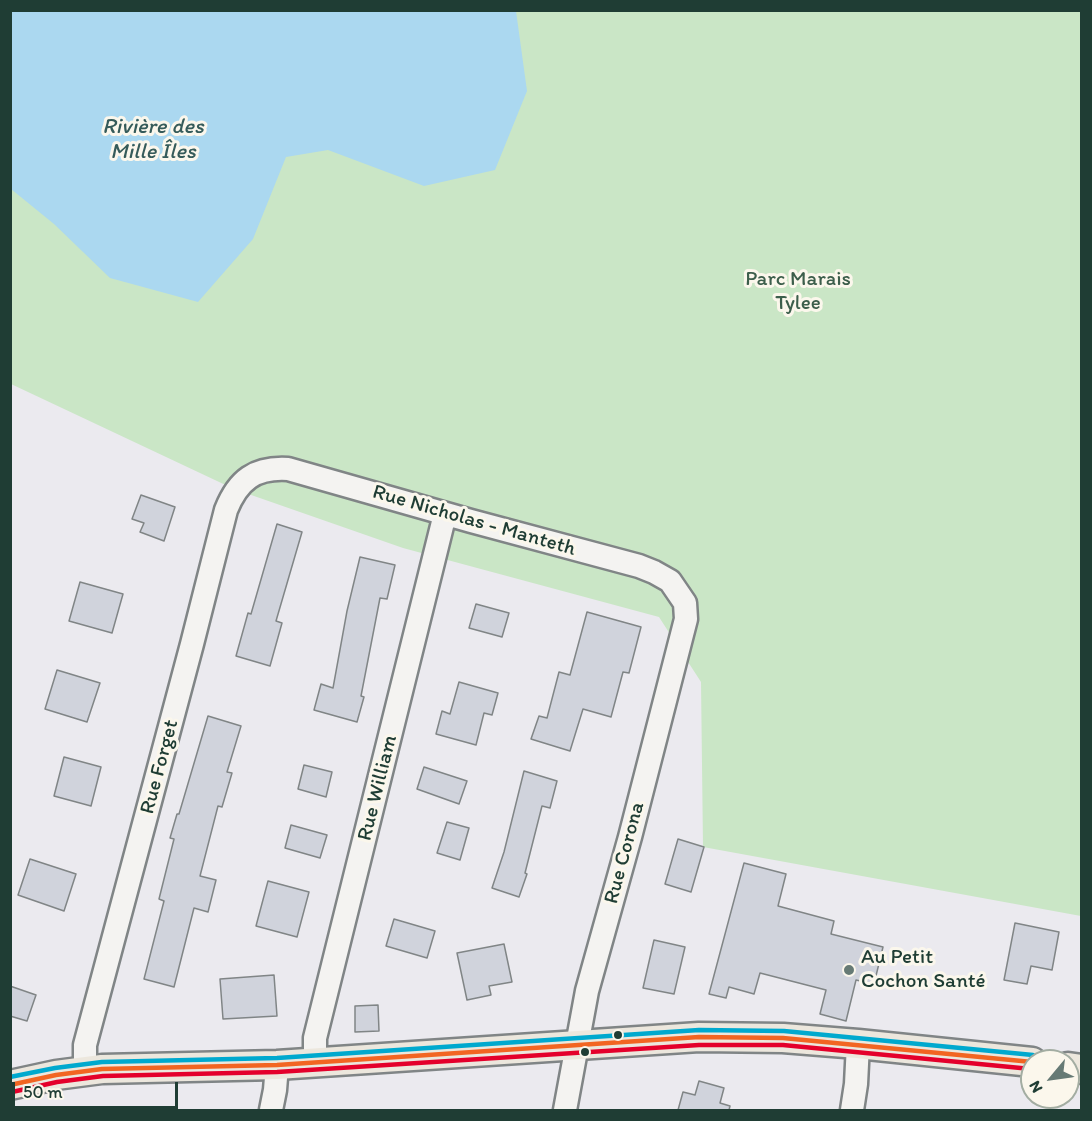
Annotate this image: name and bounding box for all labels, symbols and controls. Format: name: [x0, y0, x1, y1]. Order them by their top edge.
water label: Rivière des Mille Îles: [102, 114, 204, 166]
park label: Parc Marais Tylee: [745, 267, 851, 317]
street label: Rue Nicholas - Manteth: [370, 480, 578, 562]
street label: Rue Forget: [135, 717, 185, 817]
street label: Rue William: [353, 732, 403, 844]
street label: Rue Corona: [599, 799, 651, 907]
place label: Au Petit Cochon Santé: [861, 945, 986, 995]
marker: Au Petit Cochon Santé: [842, 963, 856, 977]
unlabelled marker: [612, 1029, 624, 1041]
unlabelled marker: [579, 1046, 591, 1058]
north arrow: [1020, 1049, 1080, 1109]
scale bar: [15, 1070, 182, 1108]
text: N: [1025, 1078, 1046, 1096]
text: 50 m: [23, 1081, 63, 1103]

